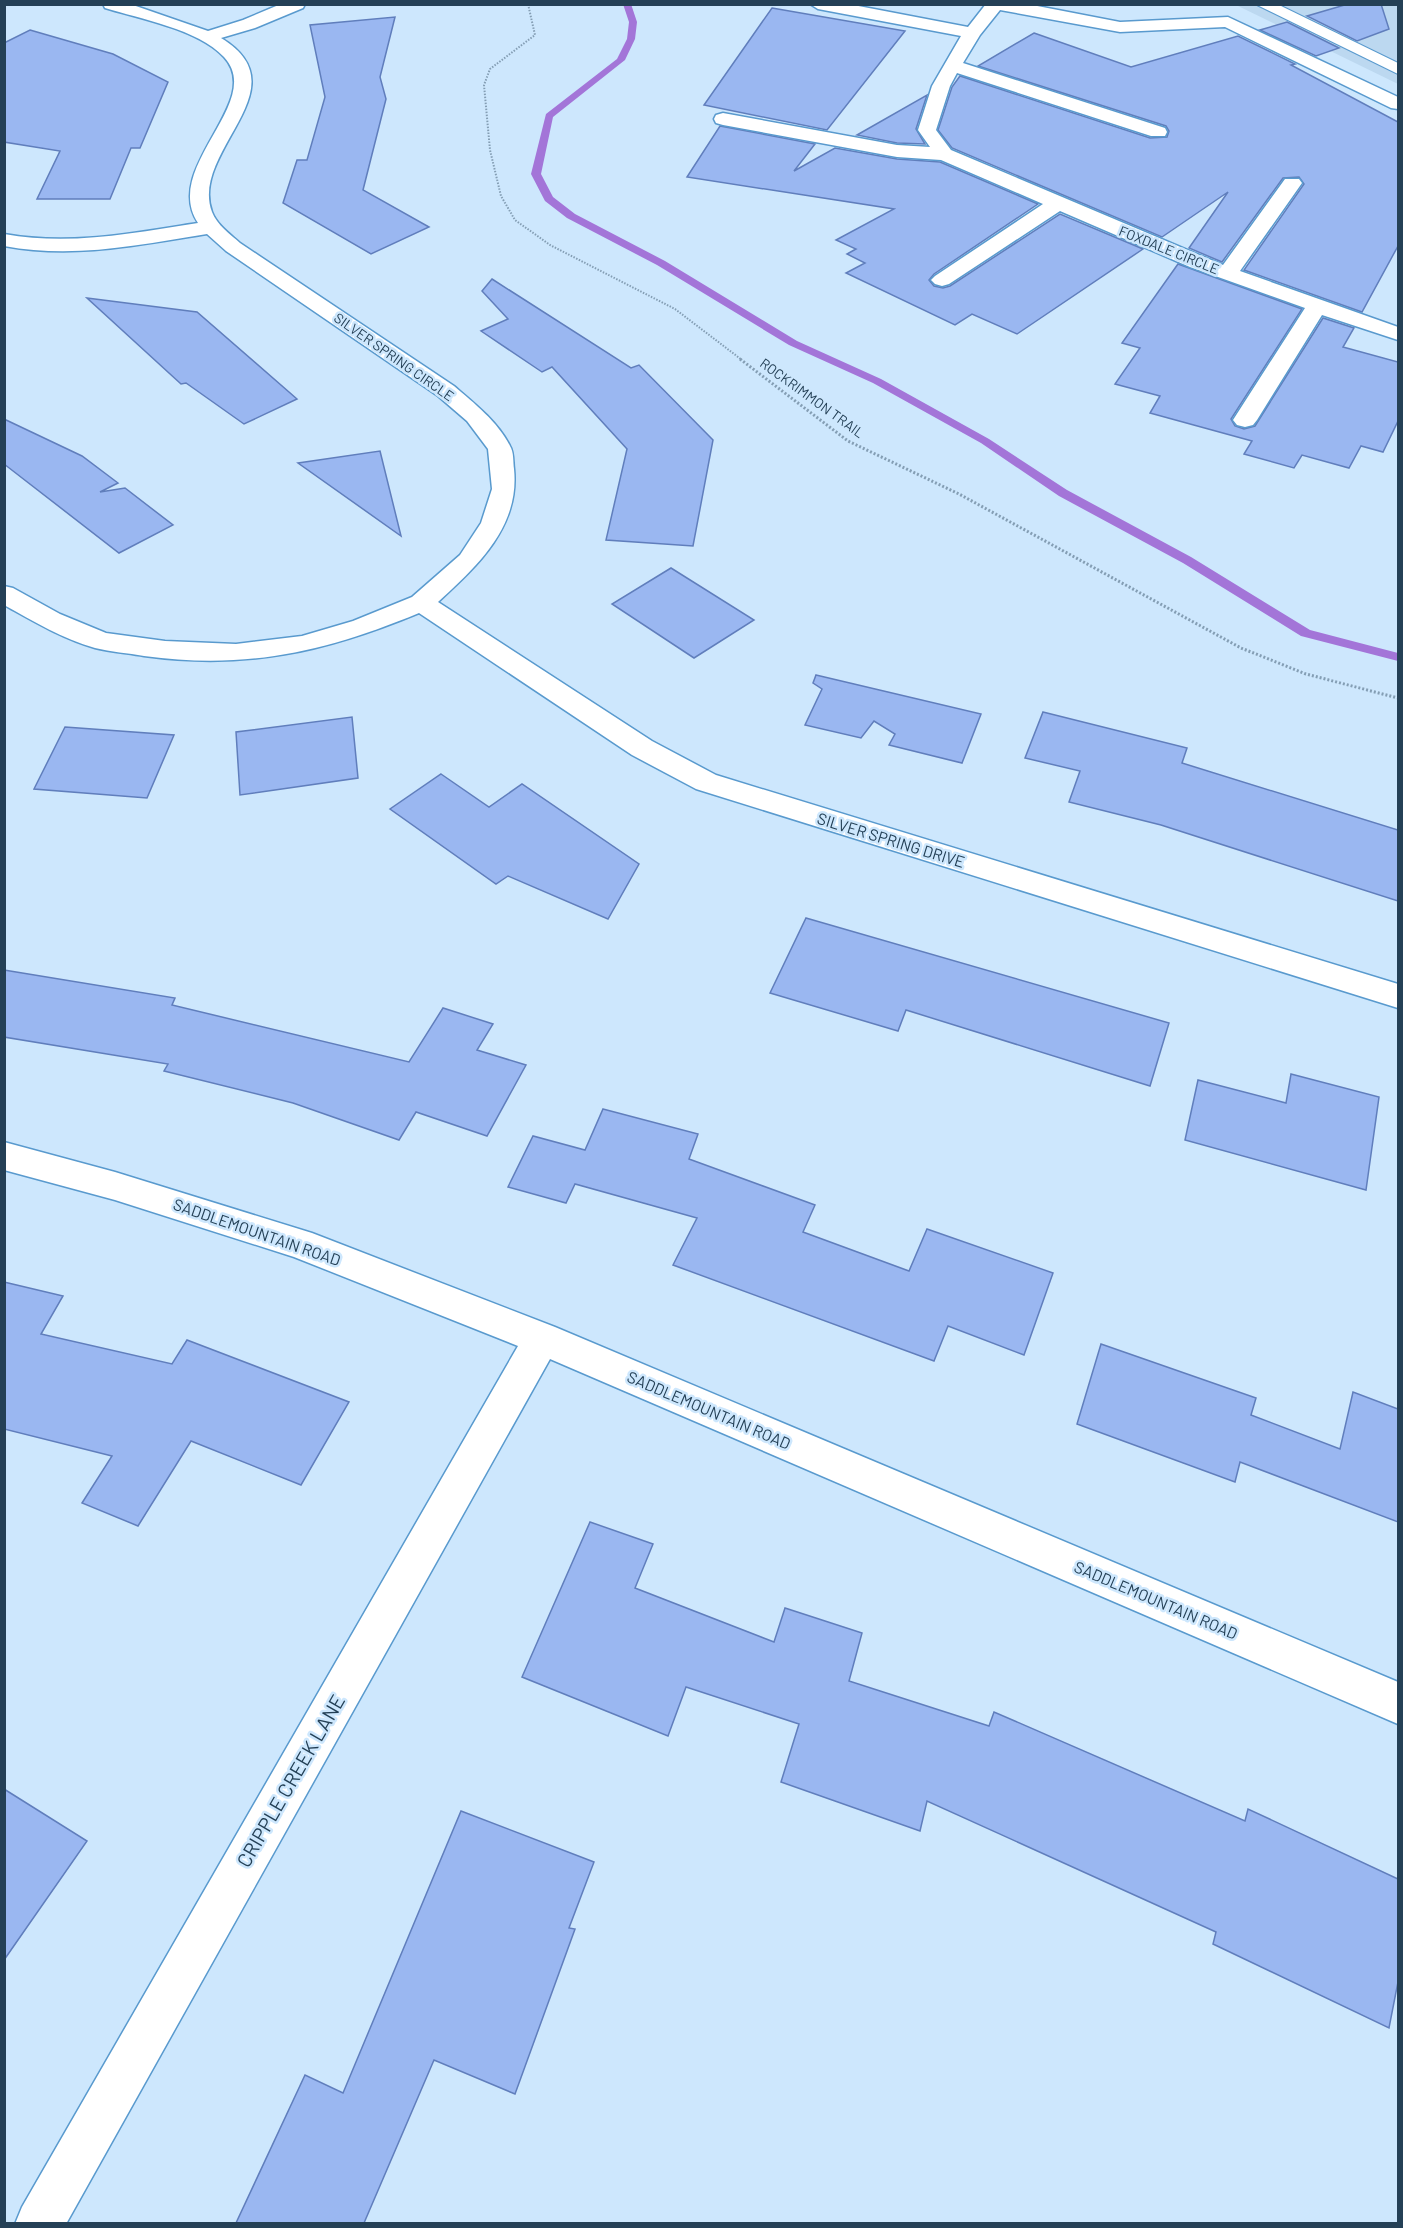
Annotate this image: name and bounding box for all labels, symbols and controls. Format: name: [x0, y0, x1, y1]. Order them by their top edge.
street label: FOXDALE CIRCLE: [1117, 222, 1222, 277]
street label: SILVER SPRING CIRCLE: [331, 309, 457, 404]
street label: ROCKRIMMON TRAIL: [757, 354, 868, 441]
street label: SILVER SPRING DRIVE: [815, 808, 967, 871]
street label: SADDLEMOUNTAIN ROAD: [171, 1194, 343, 1269]
street label: SADDLEMOUNTAIN ROAD: [625, 1366, 794, 1453]
street label: SADDLEMOUNTAIN ROAD: [1072, 1556, 1241, 1643]
street label: CRIPPLE CREEK LANE: [231, 1690, 349, 1871]

